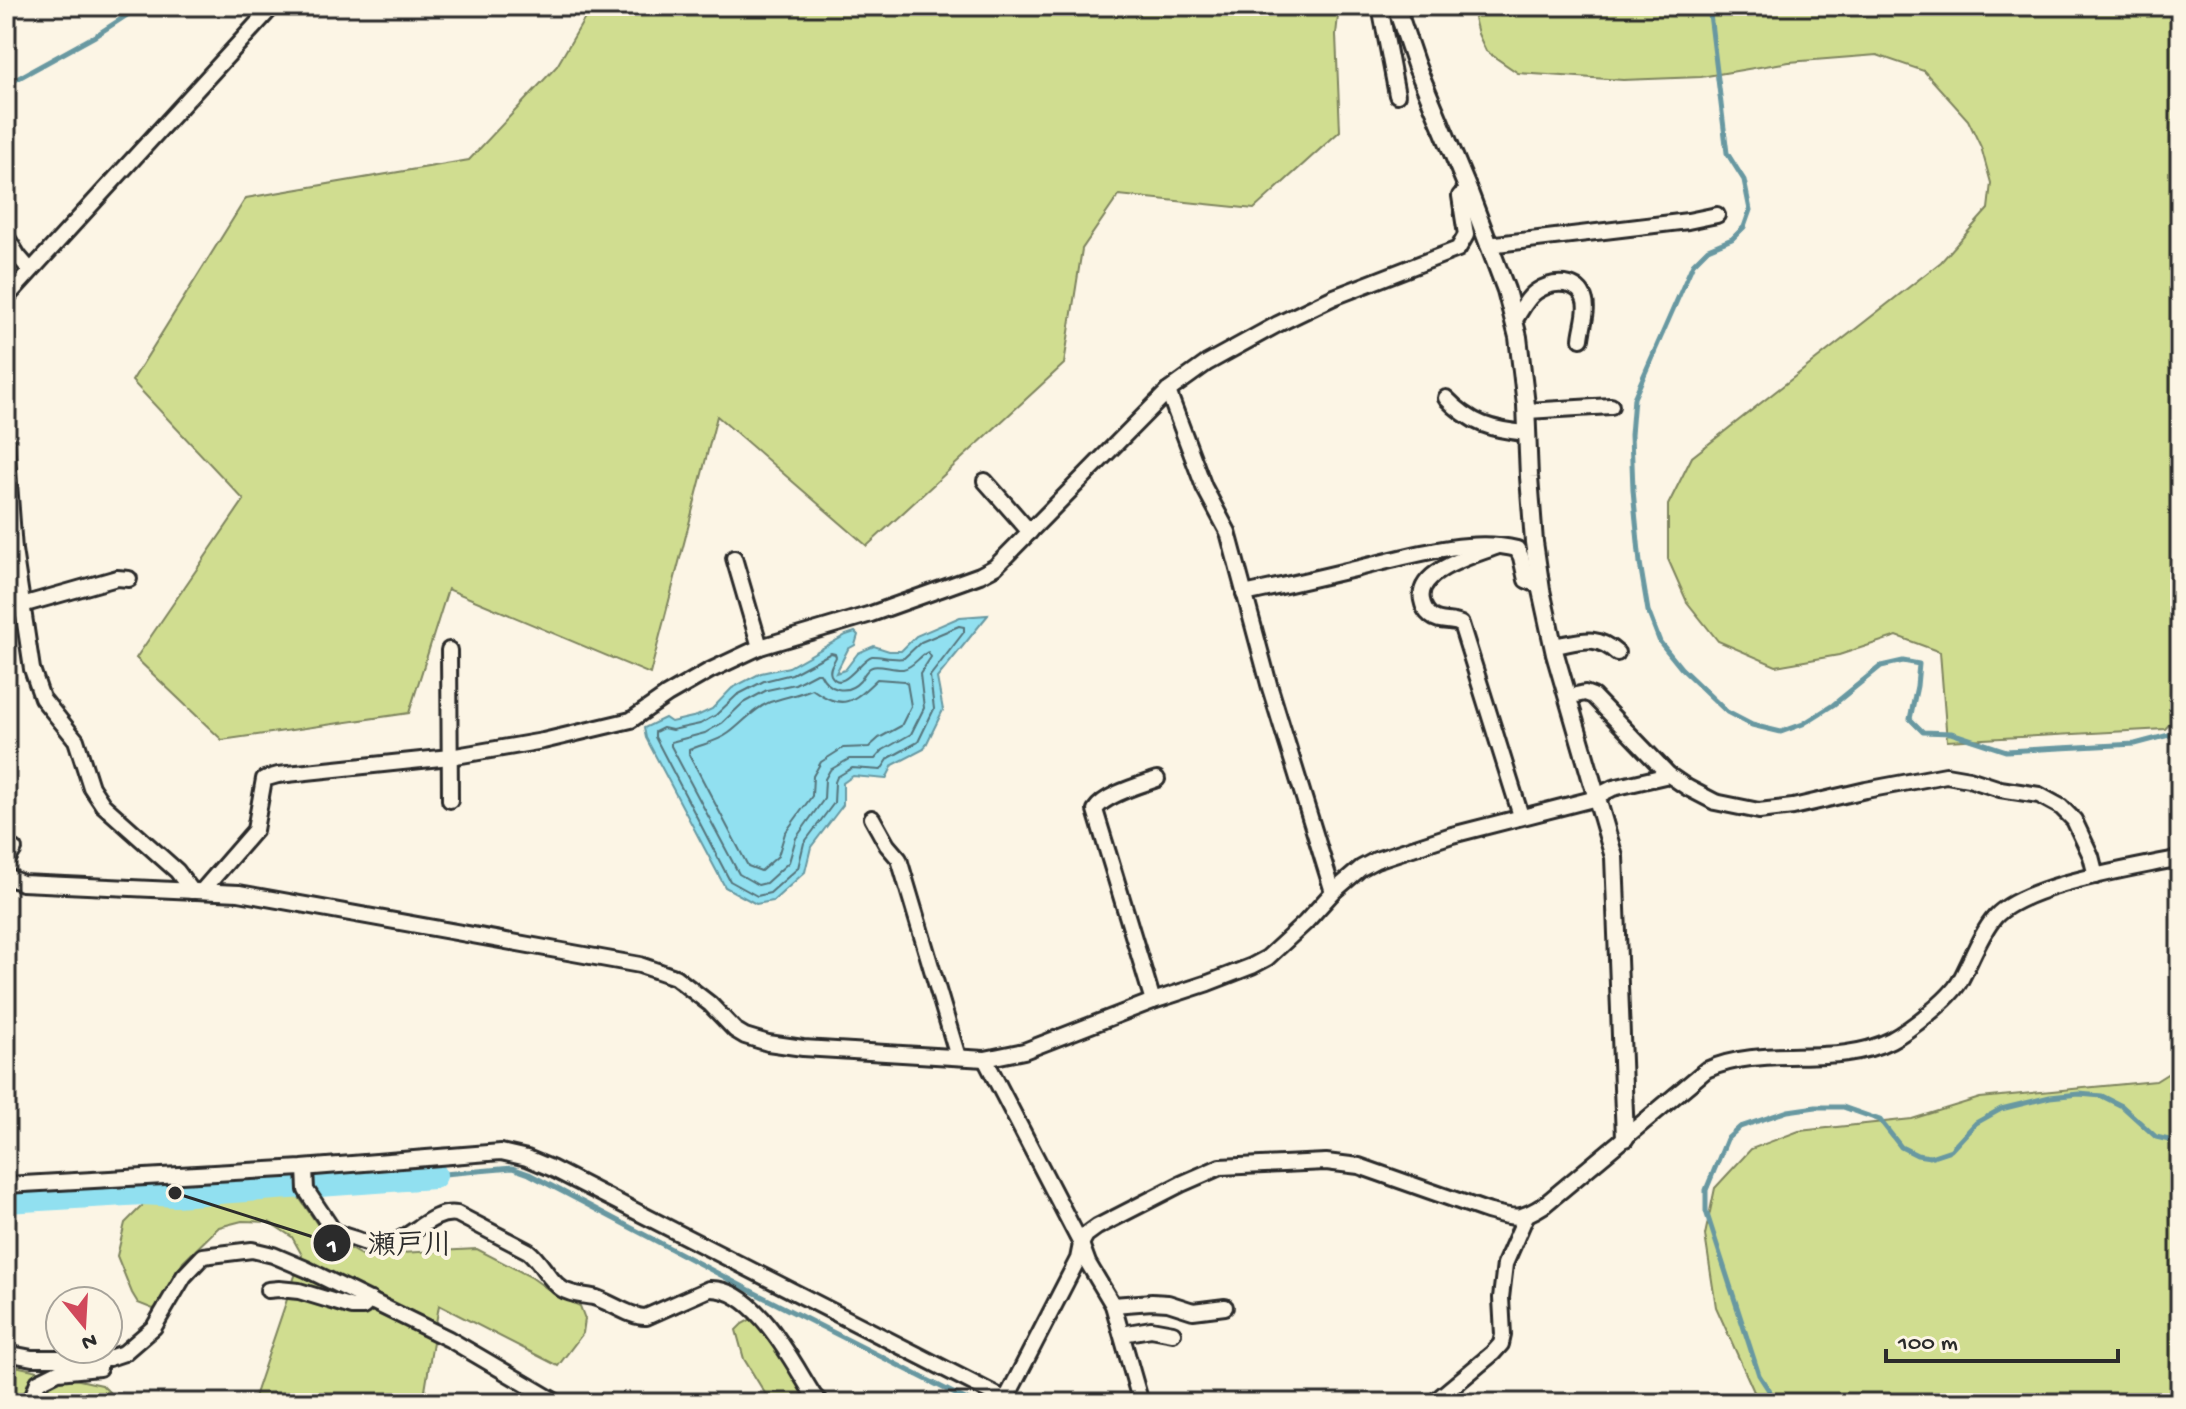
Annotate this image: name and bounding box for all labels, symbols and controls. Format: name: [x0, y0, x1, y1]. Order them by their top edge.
callout: 瀬戸川: [312, 1217, 468, 1269]
text: 瀬戸川: [368, 1230, 452, 1264]
text: 1: [326, 1233, 337, 1262]
north arrow: [44, 1285, 124, 1365]
scale bar: [1886, 1313, 2118, 1363]
text: N: [78, 1326, 100, 1355]
text: 100 m: [1897, 1330, 1958, 1359]

